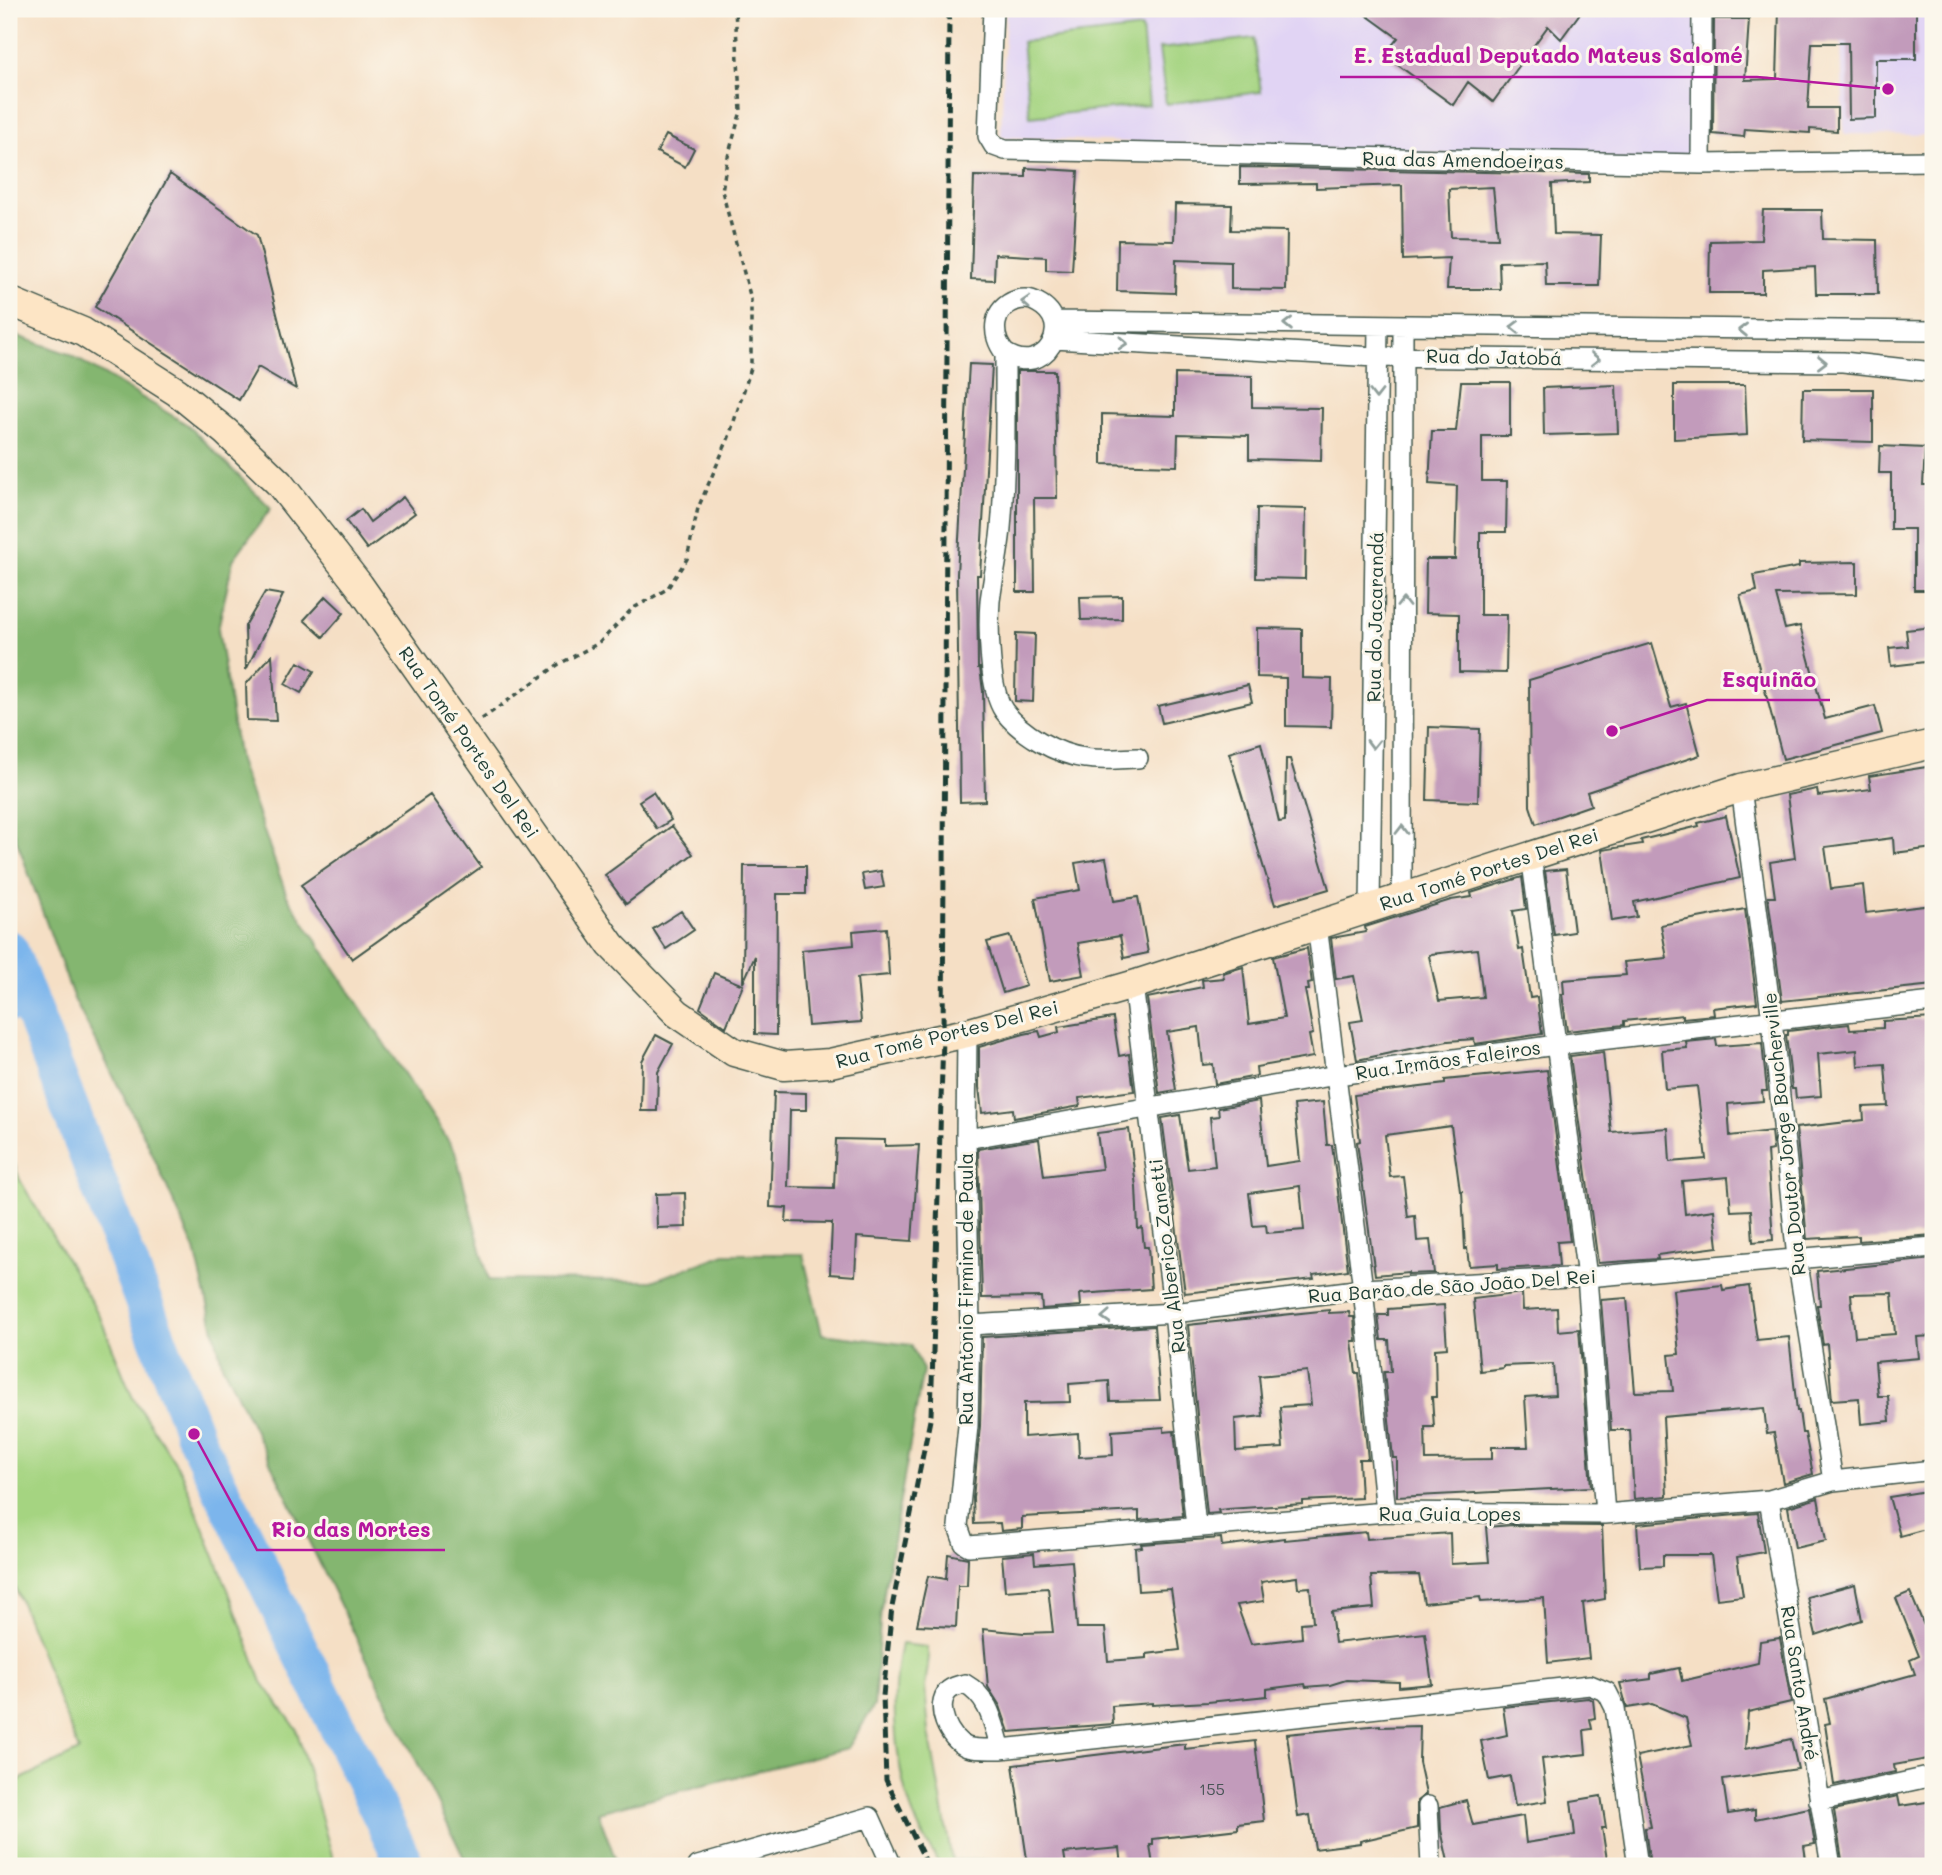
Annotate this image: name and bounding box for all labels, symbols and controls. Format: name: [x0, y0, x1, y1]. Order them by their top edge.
callout: E. Estadual Deputado Mateus Salomé: [1340, 35, 1757, 77]
text: E. Estadual Deputado Mateus Salomé: [1353, 41, 1743, 68]
street label: Rua das Amendoeiras: [1362, 145, 1564, 174]
one-way arrow: [1020, 295, 1031, 310]
one-way arrow: [1282, 317, 1293, 332]
one-way arrow: [1509, 319, 1520, 335]
one-way arrow: [1737, 322, 1747, 338]
one-way arrow: [1117, 335, 1128, 350]
street label: Rua do Jatobá: [1426, 343, 1562, 370]
one-way arrow: [1590, 351, 1600, 367]
one-way arrow: [1817, 354, 1828, 370]
one-way arrow: [1368, 389, 1384, 400]
street label: Rua do Jacarandá: [1361, 531, 1388, 703]
one-way arrow: [1395, 597, 1411, 608]
street label: Rua Tomé Portes Del Rei: [394, 641, 545, 843]
callout: Esquinão: [1707, 658, 1830, 700]
text: Esquinão: [1722, 665, 1816, 692]
one-way arrow: [1366, 739, 1381, 750]
street label: Rua Tomé Portes Del Rei: [1376, 821, 1601, 916]
one-way arrow: [1394, 825, 1410, 835]
street label: Rua Doutor Jorge Boucherville: [1756, 991, 1811, 1277]
street label: Rua Tomé Portes Del Rei: [833, 994, 1061, 1073]
street label: Rua Irmãos Faleiros: [1354, 1034, 1542, 1085]
street label: Rua Antonio Firmino de Paula: [953, 1153, 978, 1425]
street label: Rua Alberico Zanetti: [1142, 1157, 1191, 1355]
street label: Rua Barão de São João Del Rei: [1307, 1263, 1597, 1308]
one-way arrow: [1101, 1309, 1112, 1324]
street label: Rua Guia Lopes: [1379, 1501, 1521, 1526]
callout: Rio das Mortes: [257, 1508, 445, 1550]
text: Rio das Mortes: [271, 1515, 431, 1542]
street label: Rua Santo André: [1776, 1604, 1825, 1762]
house number: 155: [1199, 1778, 1225, 1799]

